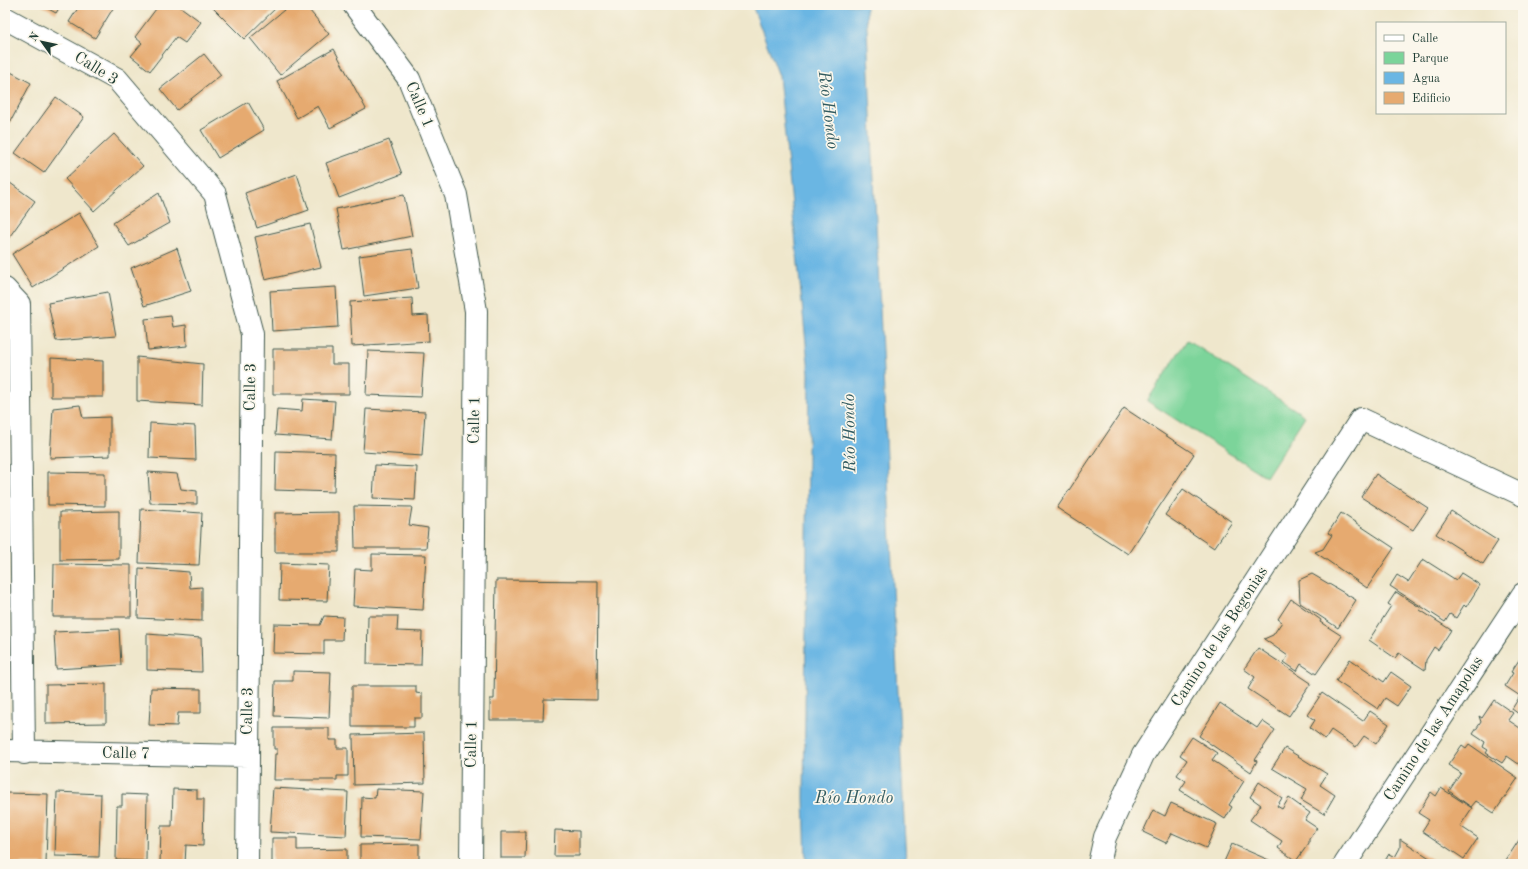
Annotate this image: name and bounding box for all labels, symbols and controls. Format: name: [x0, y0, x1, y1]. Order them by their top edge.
north arrow: [22, 22, 62, 62]
legend: [1376, 22, 1506, 114]
text: N: [28, 30, 42, 44]
text: Calle: [1412, 33, 1438, 45]
street label: Calle 3: [71, 49, 121, 89]
text: Parque: [1412, 53, 1449, 65]
water label: Río Hondo: [815, 69, 841, 150]
text: Agua: [1412, 73, 1440, 85]
street label: Calle 1: [402, 80, 436, 130]
text: Edificio: [1412, 93, 1451, 105]
street label: Calle 3: [243, 363, 259, 411]
water label: Río Hondo: [841, 393, 859, 473]
street label: Calle 1: [467, 396, 483, 444]
street label: Camino de las Begonias: [1169, 564, 1271, 710]
street label: Camino de las Amapolas: [1381, 654, 1487, 804]
street label: Calle 3: [240, 687, 256, 735]
street label: Calle 1: [464, 720, 480, 768]
street label: Calle 7: [102, 746, 150, 762]
water label: Río Hondo: [814, 790, 893, 807]

